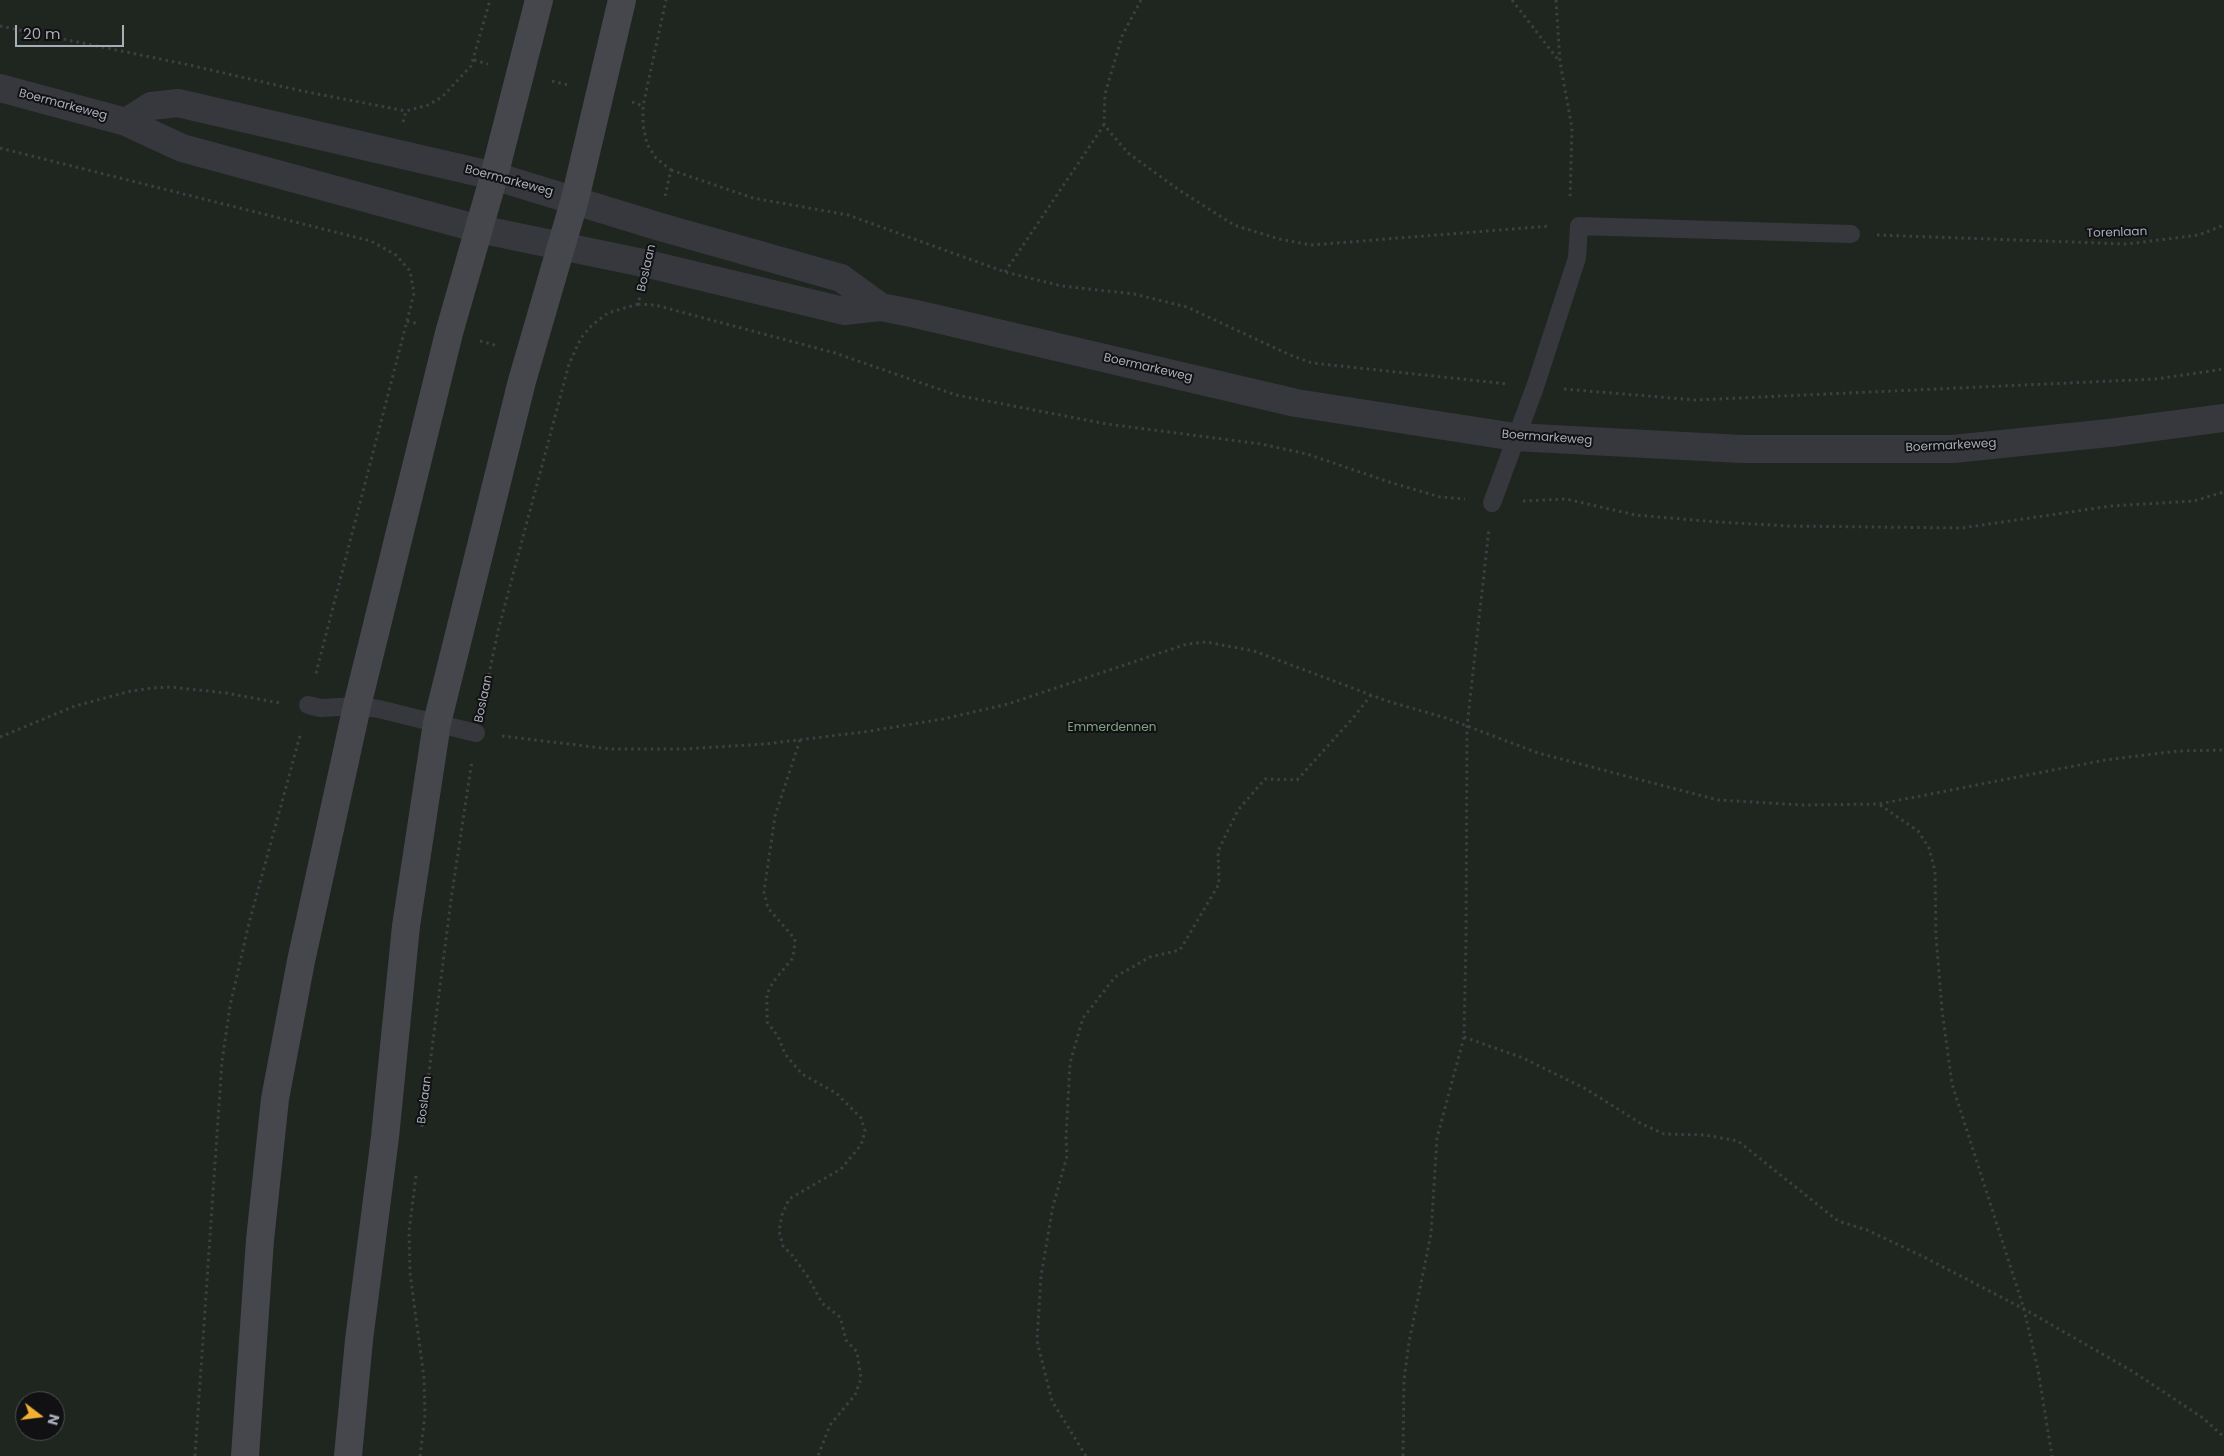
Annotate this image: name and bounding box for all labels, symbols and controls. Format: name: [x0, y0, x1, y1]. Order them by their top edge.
scale bar: [18, 15, 126, 47]
text: 20 m: [23, 23, 61, 44]
street label: Boermarkeweg: [17, 86, 109, 124]
street label: Boermarkeweg: [463, 162, 555, 200]
street label: Torenlaan: [2086, 225, 2148, 241]
street label: Boslaan: [635, 243, 659, 293]
street label: Boermarkeweg: [1102, 351, 1194, 385]
street label: Boermarkeweg: [1501, 428, 1593, 448]
street label: Boermarkeweg: [1905, 436, 1997, 456]
street label: Boslaan: [472, 674, 496, 724]
park label: Emmerdennen: [1068, 721, 1156, 735]
street label: Boslaan: [415, 1075, 435, 1125]
north arrow: [15, 1391, 65, 1441]
text: N: [43, 1412, 65, 1427]

